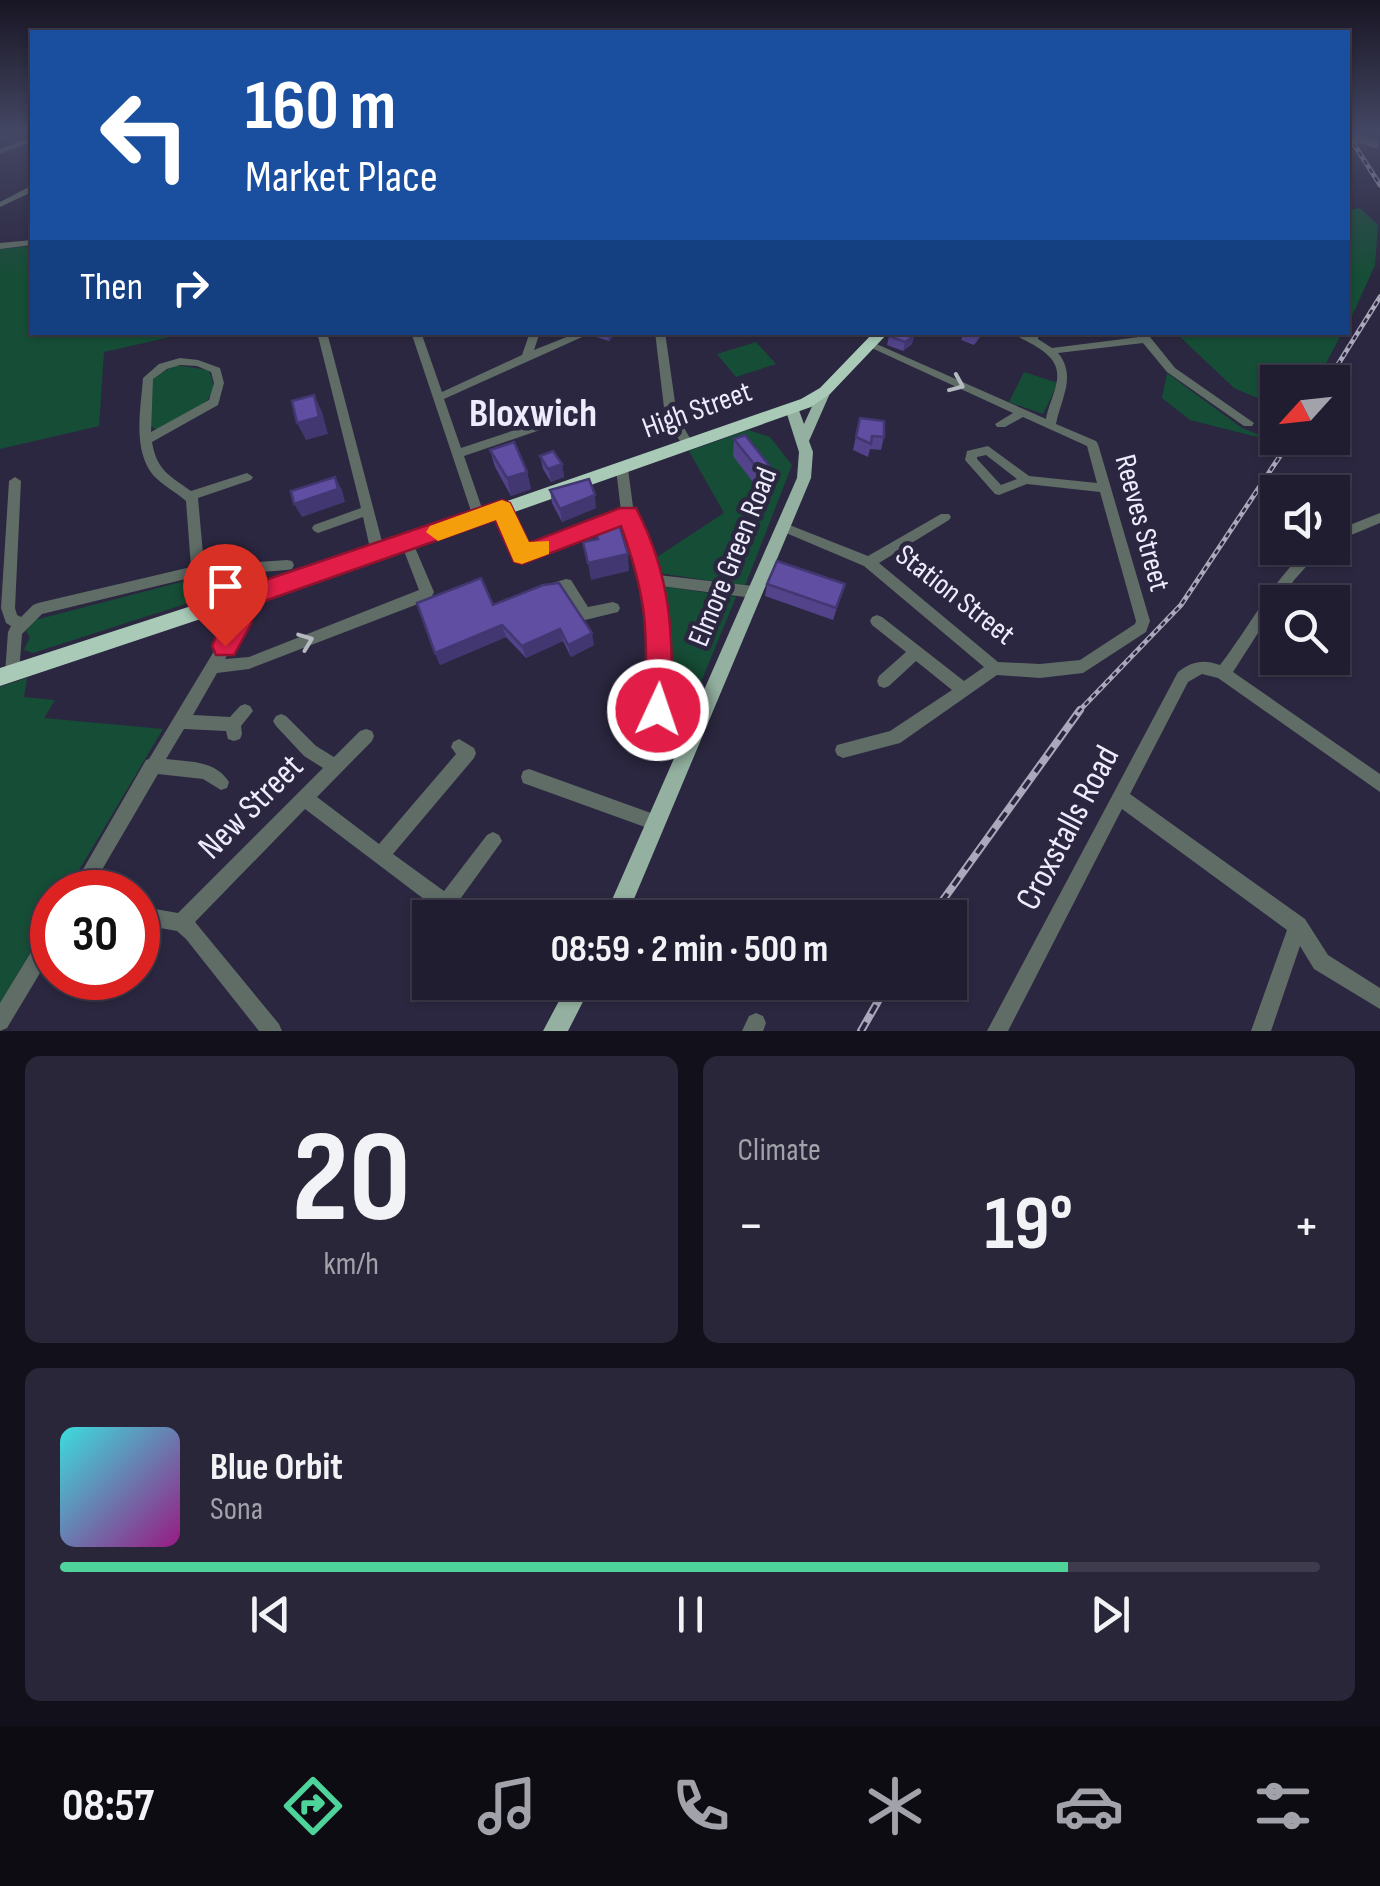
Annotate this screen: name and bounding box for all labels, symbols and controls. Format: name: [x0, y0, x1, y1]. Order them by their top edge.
text: 160 m: [245, 65, 396, 149]
icon: left: [80, 70, 210, 200]
text: Market Place: [245, 150, 438, 205]
icon: right: [163, 260, 218, 315]
text: Then: [80, 265, 143, 310]
north arrow: [1260, 365, 1350, 455]
map controls: [1260, 365, 1350, 675]
one-way arrow: [947, 372, 965, 392]
street label: High Street: [637, 374, 757, 446]
district label: Bloxwich: [469, 390, 597, 438]
street label: Reeves Street: [1107, 451, 1177, 595]
street label: Elmore Green Road: [681, 462, 785, 652]
button: sound: [1260, 475, 1350, 565]
street label: Station Street: [888, 537, 1022, 653]
pin: [183, 544, 268, 647]
icon: arrive: [198, 559, 253, 614]
button: search: [1260, 585, 1350, 675]
one-way arrow: [296, 632, 314, 652]
position arrow: [606, 658, 710, 762]
street label: Croxstalls Road: [1007, 739, 1129, 917]
street label: New Street: [190, 746, 312, 868]
speed limit sign: 30: [30, 870, 160, 1000]
text: 08:59 · 2 min · 500 m: [551, 927, 828, 972]
text: 20: [292, 1102, 411, 1258]
text: Climate: [738, 1131, 821, 1170]
text: 19°: [985, 1180, 1073, 1271]
text: −: [738, 1193, 764, 1260]
text: +: [1293, 1193, 1320, 1260]
text: km/h: [324, 1245, 379, 1284]
text: Blue Orbit: [210, 1445, 343, 1490]
text: Sona: [210, 1490, 263, 1529]
icon: previous: [243, 1587, 298, 1642]
icon: pause: [663, 1587, 718, 1642]
icon: next: [1083, 1587, 1138, 1642]
icon: directions: [278, 1771, 348, 1841]
icon: music: [472, 1771, 542, 1841]
icon: phone: [666, 1771, 736, 1841]
icon: climate: [860, 1771, 930, 1841]
icon: car: [1054, 1771, 1124, 1841]
icon: filters: [1248, 1771, 1318, 1841]
text: 08:57: [62, 1779, 154, 1834]

